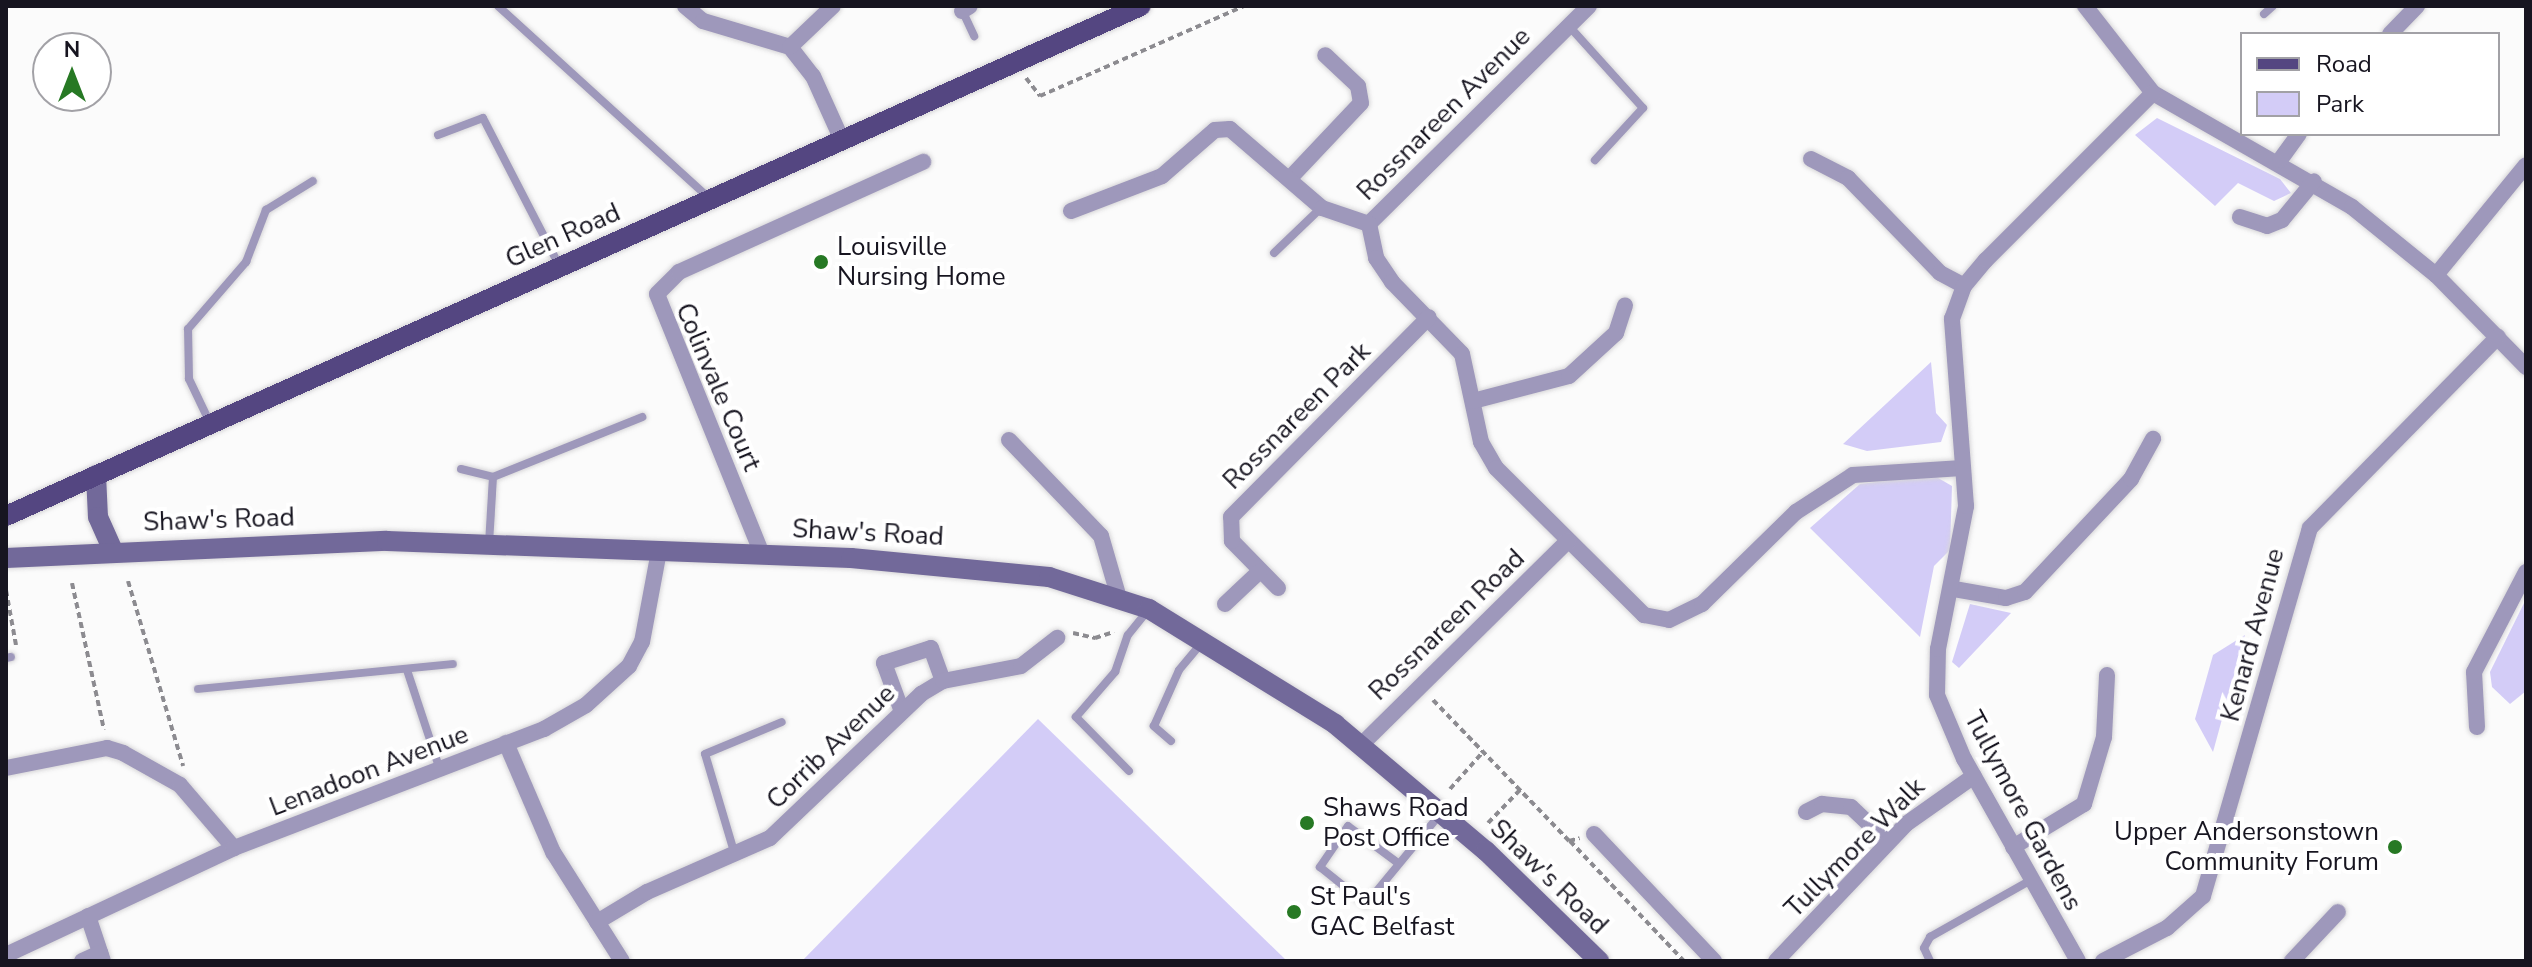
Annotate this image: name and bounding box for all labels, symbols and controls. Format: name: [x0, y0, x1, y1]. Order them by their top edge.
street label: Rossnareen Avenue: [1351, 21, 1537, 207]
north arrow: [32, 32, 112, 112]
legend: [2240, 32, 2500, 136]
text: N: [64, 35, 80, 65]
text: Road: [2316, 48, 2372, 80]
text: Park: [2316, 88, 2364, 120]
street label: Glen Road: [501, 197, 625, 275]
place label: Louisville Nursing Home: [837, 231, 1006, 292]
marker: Louisville Nursing Home: [812, 253, 830, 271]
street label: Colinvale Court: [669, 298, 767, 476]
street label: Rossnareen Park: [1217, 336, 1377, 496]
street label: Shaw's Road: [143, 502, 295, 538]
street label: Shaw's Road: [791, 513, 945, 553]
street label: Rossnareen Road: [1363, 543, 1531, 707]
street label: Kenard Avenue: [2215, 545, 2291, 725]
street label: Corrib Avenue: [760, 678, 902, 816]
street label: Tullymore Gardens: [1957, 706, 2089, 916]
street label: Lenadoon Avenue: [265, 719, 473, 823]
street label: Tullymore Walk: [1779, 772, 1931, 924]
place label: Shaws Road Post Office: [1323, 792, 1469, 854]
street label: Shaw's Road: [1484, 813, 1614, 941]
marker: Shaws Road Post Office: [1298, 814, 1316, 832]
place label: Upper Andersonstown Community Forum: [2114, 816, 2379, 878]
marker: Upper Andersonstown Community Forum: [2386, 838, 2404, 856]
place label: St Paul's GAC Belfast: [1310, 881, 1454, 942]
marker: St Paul's GAC Belfast: [1285, 903, 1303, 921]

